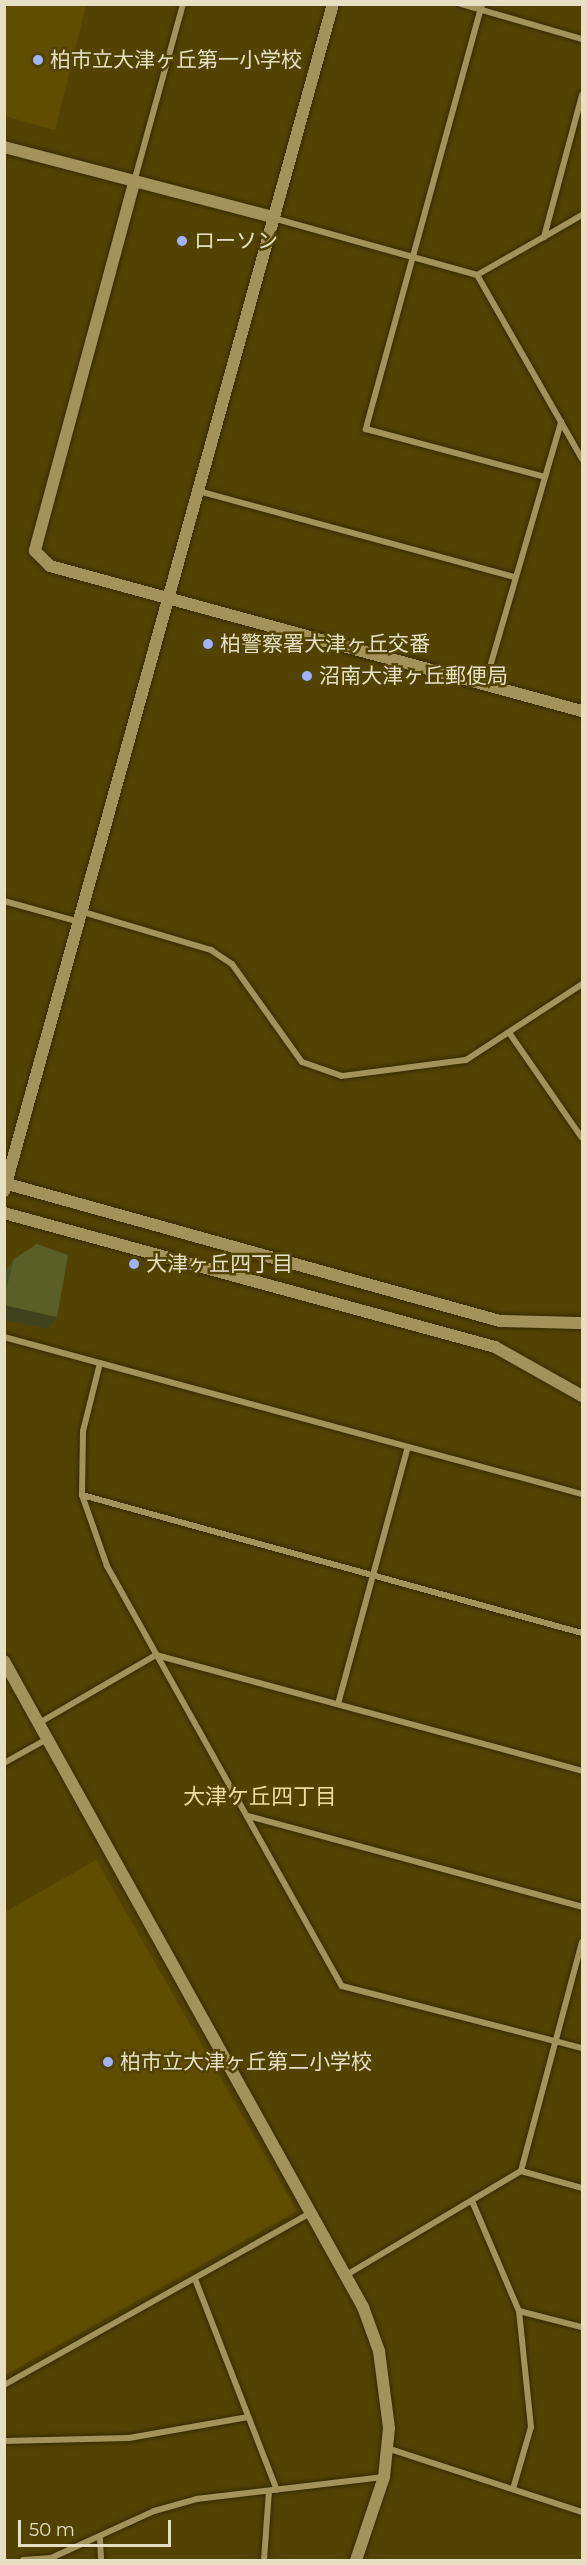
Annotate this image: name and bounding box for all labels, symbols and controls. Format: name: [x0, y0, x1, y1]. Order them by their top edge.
place label: 柏市立大津ヶ丘第一小学校: [50, 47, 302, 73]
marker: 柏市立大津ヶ丘第一小学校: [31, 53, 45, 67]
place label: ローソン: [194, 228, 278, 254]
marker: ローソン: [175, 234, 189, 248]
place label: 柏警察署大津ヶ丘交番: [220, 631, 430, 657]
marker: 柏警察署大津ヶ丘交番: [201, 637, 215, 651]
place label: 沼南大津ヶ丘郵便局: [319, 663, 508, 689]
marker: 沼南大津ヶ丘郵便局: [300, 669, 314, 683]
place label: 大津ヶ丘四丁目: [146, 1251, 293, 1277]
marker: 大津ヶ丘四丁目: [127, 1257, 141, 1271]
district label: 大津ケ丘四丁目: [183, 1784, 337, 1810]
place label: 柏市立大津ヶ丘第二小学校: [120, 2049, 372, 2075]
marker: 柏市立大津ヶ丘第二小学校: [101, 2055, 115, 2069]
scale bar: [21, 2508, 174, 2546]
text: 50 m: [29, 2519, 75, 2541]

